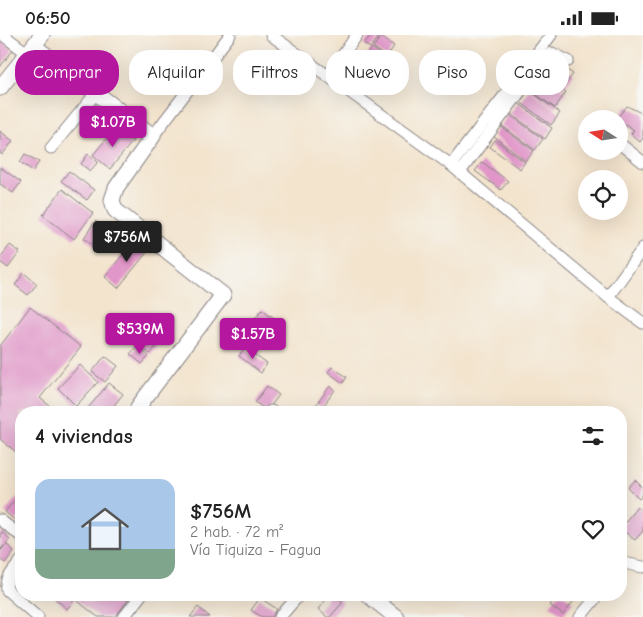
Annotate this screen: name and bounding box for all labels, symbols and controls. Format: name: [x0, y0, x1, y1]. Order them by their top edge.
text: 06:50: [25, 7, 71, 29]
chip: Comprar: [15, 50, 119, 95]
chip: Alquilar: [129, 50, 223, 95]
chip: Filtros: [233, 50, 316, 95]
chip: Nuevo: [326, 50, 409, 95]
chip: Piso: [419, 50, 486, 95]
chip: Casa: [496, 50, 569, 95]
pin: $1.07B: [72, 105, 154, 148]
north arrow: [578, 110, 628, 160]
map controls: [578, 110, 628, 220]
text: $1.07B: [91, 113, 135, 131]
button: locate: [578, 170, 628, 220]
pin: $756M: [92, 221, 162, 263]
text: $756M: [104, 228, 150, 246]
pin: $539M: [105, 313, 175, 355]
pin: $1.57B: [212, 317, 294, 360]
text: $539M: [116, 320, 164, 338]
text: $1.57B: [231, 325, 275, 343]
icon: filters: [579, 422, 607, 450]
text: 4 viviendas: [35, 424, 133, 448]
icon: home: [75, 499, 135, 559]
text: $756M: [190, 499, 251, 523]
icon: heart: [579, 515, 607, 543]
text: 2 hab. · 72 m²: [190, 523, 283, 541]
text: Vía Tiquiza - Fagua: [190, 541, 321, 559]

